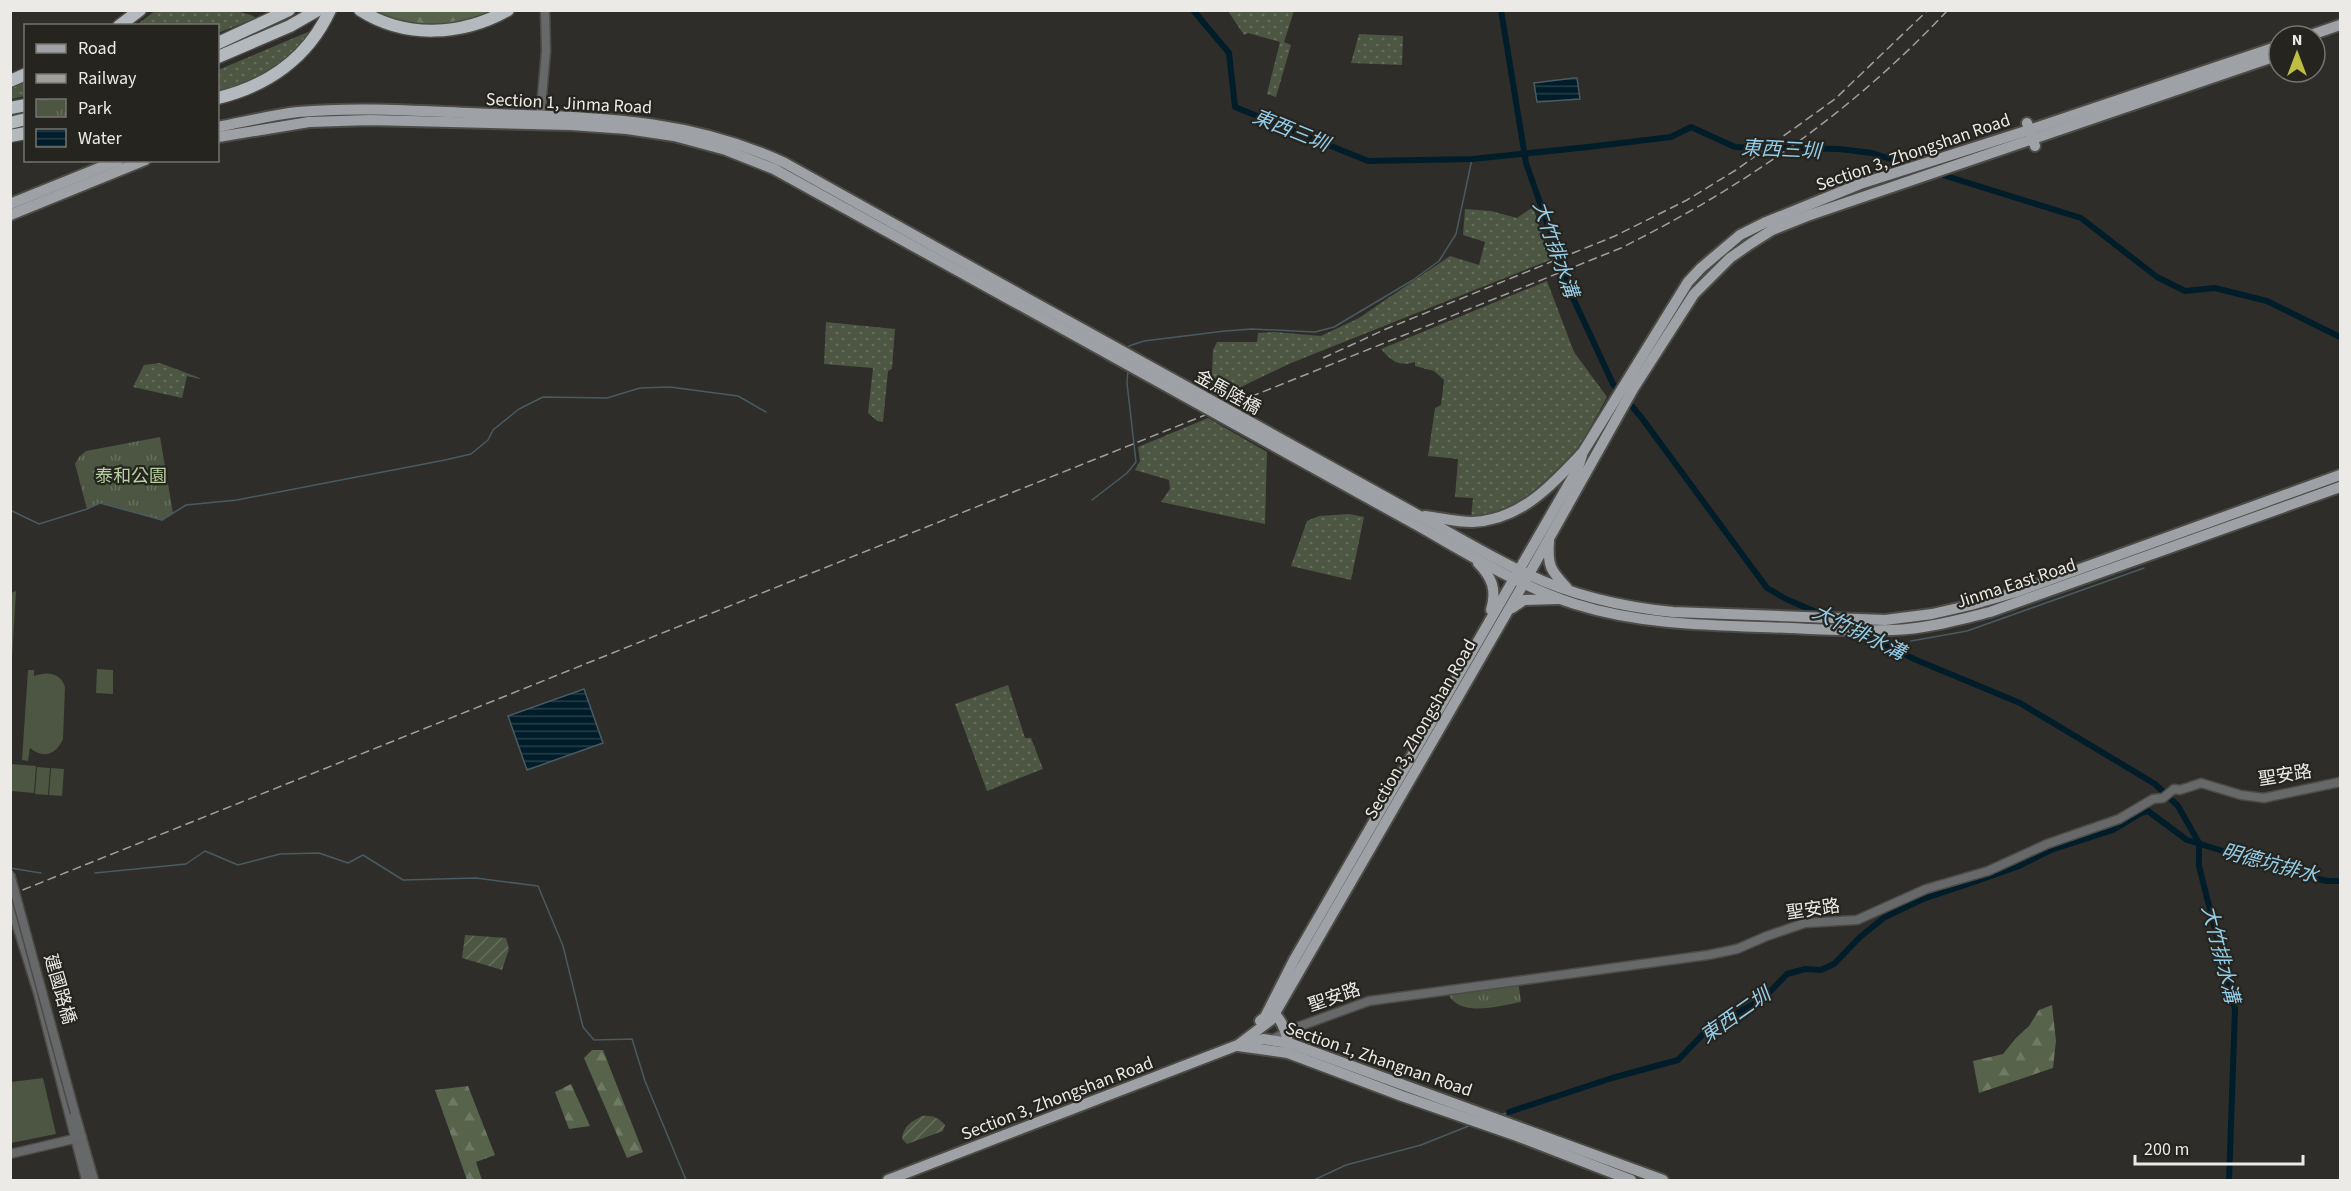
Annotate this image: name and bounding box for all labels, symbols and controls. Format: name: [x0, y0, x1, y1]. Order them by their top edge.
legend: [24, 24, 219, 162]
north arrow: [2267, 24, 2327, 84]
text: N: [2292, 29, 2302, 51]
text: Road: [78, 36, 117, 61]
text: Railway: [78, 66, 137, 91]
street label: Section 1, Jinma Road: [485, 87, 653, 120]
text: Park: [78, 96, 112, 121]
water label: 東西三圳: [1248, 103, 1336, 160]
street label: Section 3, Zhongshan Road: [1813, 107, 2014, 197]
text: Water: [78, 126, 122, 151]
water label: 東西三圳: [1740, 134, 1825, 166]
water label: 大竹排水溝: [1526, 197, 1586, 304]
street label: 金馬陸橋: [1190, 364, 1265, 421]
park label: 泰和公園: [95, 464, 167, 489]
street label: Jinma East Road: [1953, 552, 2079, 615]
water label: 大竹排水溝: [1807, 598, 1912, 669]
street label: Section 3, Zhongshan Road: [1359, 635, 1482, 824]
street label: 聖安路: [2256, 759, 2314, 792]
water label: 明德坑排水: [2218, 838, 2323, 891]
street label: 聖安路: [1785, 893, 1842, 926]
water label: 大竹排水溝: [2194, 902, 2246, 1009]
street label: 建國路橋: [38, 951, 81, 1027]
street label: 聖安路: [1305, 977, 1364, 1018]
water label: 東西二圳: [1695, 980, 1779, 1050]
street label: Section 1, Zhangnan Road: [1282, 1016, 1475, 1103]
street label: Section 3, Zhongshan Road: [957, 1050, 1157, 1147]
scale bar: [2135, 1128, 2303, 1166]
text: 200 m: [2144, 1137, 2189, 1162]

